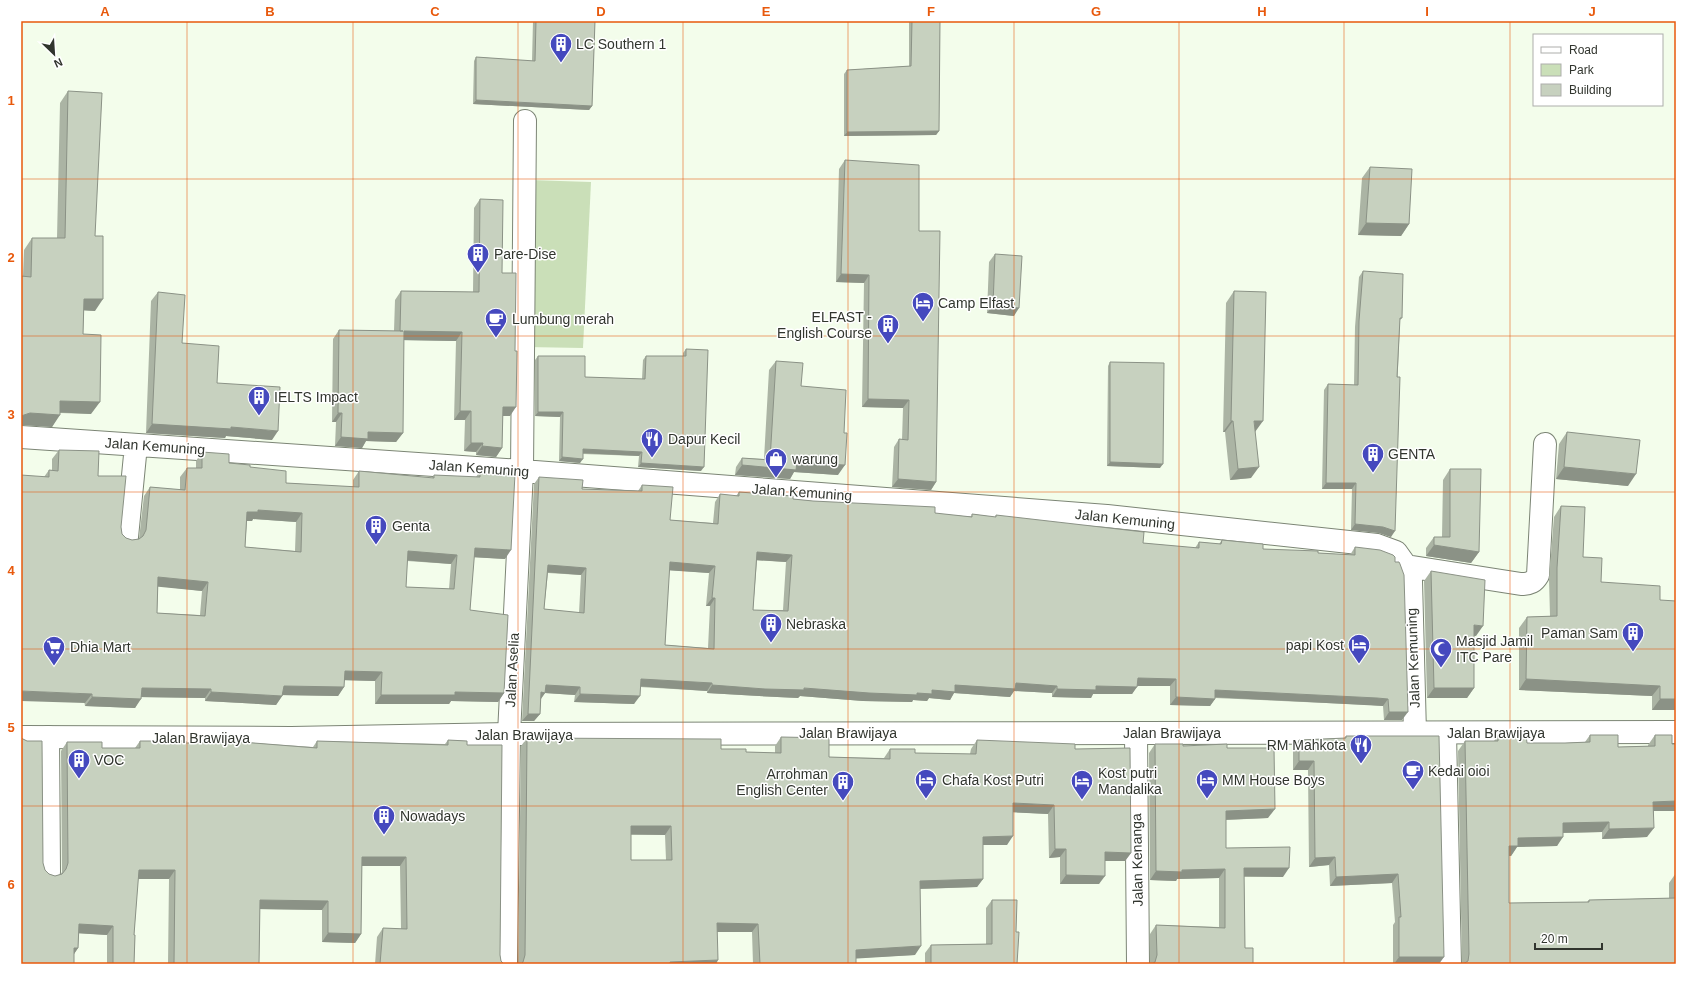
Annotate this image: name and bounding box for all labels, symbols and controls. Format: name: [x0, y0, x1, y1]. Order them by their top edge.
text: A: [100, 4, 110, 19]
text: B: [265, 4, 275, 19]
text: C: [430, 4, 440, 19]
text: D: [596, 4, 606, 19]
text: E: [762, 4, 771, 19]
text: F: [927, 4, 935, 19]
text: G: [1091, 4, 1101, 19]
text: H: [1257, 4, 1267, 19]
text: I: [1425, 4, 1429, 19]
text: J: [1588, 4, 1596, 19]
building icon: LC Southern 1: [548, 31, 574, 64]
north arrow: [34, 34, 74, 74]
legend: [1533, 34, 1663, 106]
place label: LC Southern 1: [576, 36, 666, 52]
text: Road: [1569, 43, 1598, 57]
text: N: [52, 56, 64, 70]
text: Park: [1569, 63, 1595, 77]
text: Building: [1569, 83, 1612, 97]
text: 1: [7, 93, 15, 108]
building icon: Pare-Dise: [465, 241, 491, 274]
place label: Pare-Dise: [494, 246, 556, 262]
text: 2: [7, 250, 15, 265]
hotel icon: Camp Elfast: [910, 290, 936, 323]
place label: Camp Elfast: [938, 295, 1014, 311]
cafe icon: Lumbung merah: [483, 306, 509, 339]
place label: ELFAST - English Course: [777, 309, 872, 341]
place label: Lumbung merah: [512, 311, 614, 327]
building icon: ELFAST - English Course: [875, 312, 901, 345]
building icon: IELTS Impact: [246, 384, 272, 417]
place label: IELTS Impact: [274, 389, 358, 405]
text: 3: [7, 407, 15, 422]
restaurant icon: Dapur Kecil: [639, 426, 665, 459]
place label: Dapur Kecil: [668, 431, 740, 447]
street label: Jalan Kemuning: [104, 435, 206, 457]
building icon: GENTA: [1360, 441, 1386, 474]
shop icon: warung: [763, 446, 789, 479]
place label: GENTA: [1388, 446, 1436, 462]
place label: warung: [791, 451, 838, 467]
street label: Jalan Kemuning: [428, 457, 530, 479]
street label: Jalan Kemuning: [751, 481, 853, 503]
street label: Jalan Kemuning: [1074, 506, 1176, 532]
building icon: Genta: [363, 513, 389, 546]
place label: Genta: [392, 518, 430, 534]
text: 4: [7, 563, 15, 578]
street label: Jalan Kemuning: [1403, 608, 1423, 708]
building icon: Nebraska: [758, 611, 784, 644]
place label: Nebraska: [786, 616, 846, 632]
building icon: Paman Sam: [1620, 620, 1646, 653]
place label: Paman Sam: [1541, 625, 1618, 641]
street label: Jalan Aselia: [502, 632, 522, 708]
hotel icon: papi Kost: [1346, 632, 1372, 665]
place label: Masjid Jamil ITC Pare: [1456, 633, 1533, 665]
supermarket icon: Dhia Mart: [41, 634, 67, 667]
mosque icon: Masjid Jamil ITC Pare: [1428, 636, 1454, 669]
place label: papi Kost: [1286, 637, 1344, 653]
place label: Dhia Mart: [70, 639, 131, 655]
text: 5: [7, 720, 15, 735]
street label: Jalan Brawijaya: [799, 725, 897, 741]
street label: Jalan Brawijaya: [1123, 725, 1221, 741]
street label: Jalan Brawijaya: [1447, 725, 1545, 741]
street label: Jalan Brawijaya: [475, 727, 573, 743]
street label: Jalan Brawijaya: [152, 730, 250, 746]
restaurant icon: RM Mahkota: [1348, 732, 1374, 765]
place label: RM Mahkota: [1267, 737, 1346, 753]
building icon: VOC: [66, 747, 92, 780]
place label: VOC: [94, 752, 124, 768]
cafe icon: Kedai oioi: [1400, 758, 1426, 791]
place label: Kedai oioi: [1428, 763, 1490, 779]
place label: Kost putri Mandalika: [1098, 765, 1162, 797]
place label: Arrohman English Center: [736, 766, 828, 798]
hotel icon: Chafa Kost Putri: [913, 767, 939, 800]
hotel icon: MM House Boys: [1194, 767, 1220, 800]
hotel icon: Kost putri Mandalika: [1069, 768, 1095, 801]
building icon: Arrohman English Center: [830, 769, 856, 802]
place label: Chafa Kost Putri: [942, 772, 1044, 788]
place label: MM House Boys: [1222, 772, 1325, 788]
building icon: Nowadays: [371, 803, 397, 836]
place label: Nowadays: [400, 808, 465, 824]
street label: Jalan Kenanga: [1128, 813, 1146, 907]
text: 6: [7, 877, 15, 892]
scale bar: [1535, 925, 1602, 951]
text: 20 m: [1541, 932, 1568, 946]

